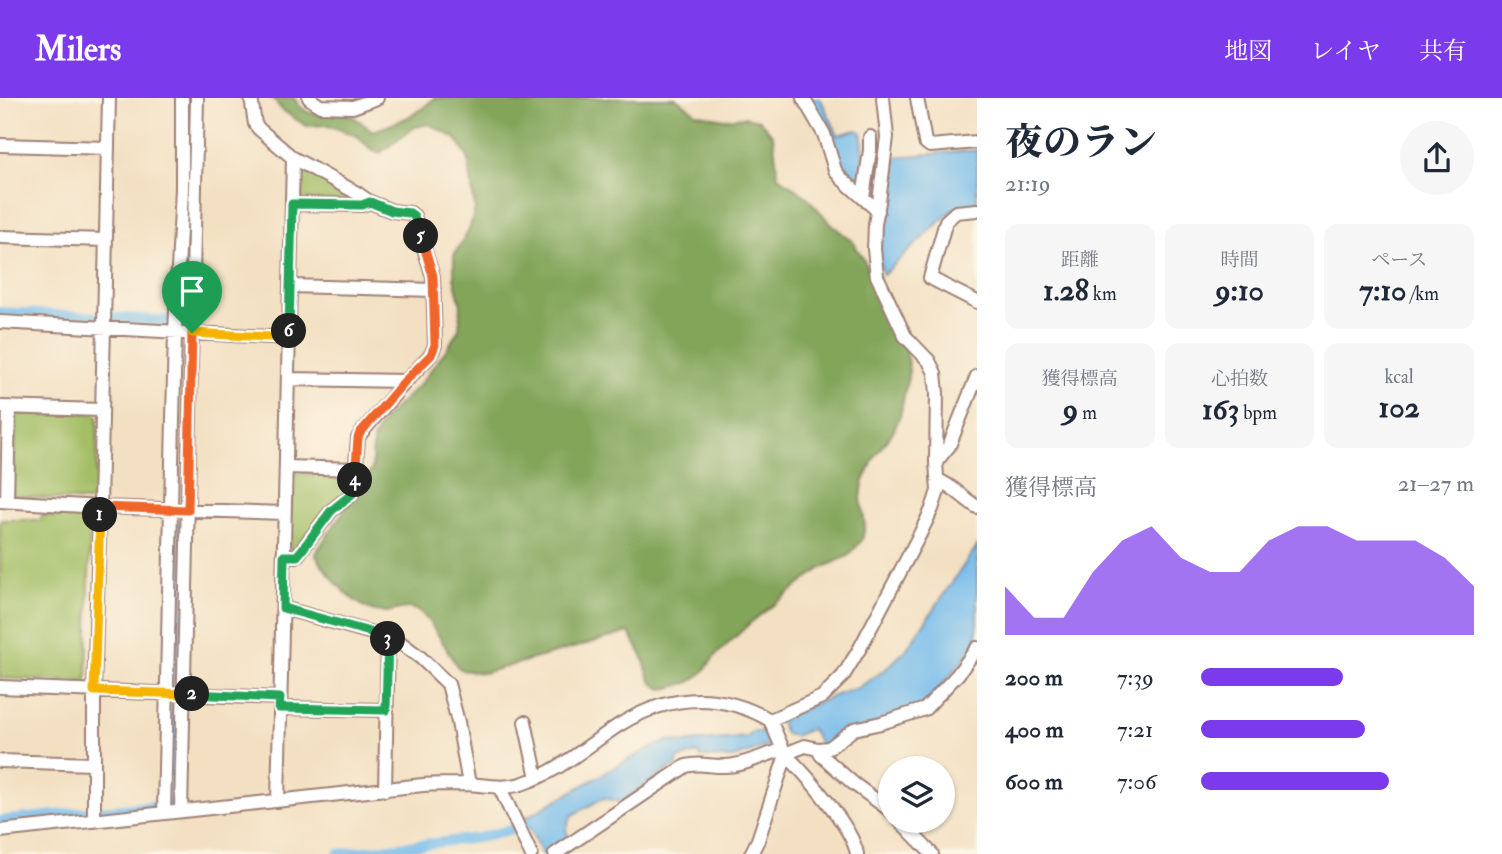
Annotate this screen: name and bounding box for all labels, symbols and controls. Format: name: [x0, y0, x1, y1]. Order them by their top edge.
text: Milers: [35, 29, 121, 70]
text: 地図: [1224, 36, 1272, 67]
text: レイヤ: [1310, 36, 1381, 67]
text: 共有: [1419, 36, 1467, 67]
text: 夜のラン: [1005, 119, 1157, 167]
button: share: [1400, 121, 1474, 195]
text: 21:19: [1005, 169, 1050, 198]
pin: 5: [404, 218, 438, 254]
text: 5: [416, 223, 425, 247]
text: 距離: [1061, 248, 1099, 272]
text: 時間: [1220, 248, 1259, 272]
text: ペース: [1371, 248, 1427, 272]
pin: [162, 261, 222, 333]
icon: arrive: [173, 272, 211, 310]
text: 1.28: [1043, 272, 1089, 309]
text: 9:10: [1215, 272, 1264, 309]
text: 7:10: [1359, 272, 1406, 309]
text: km: [1089, 282, 1117, 306]
text: /km: [1406, 282, 1439, 306]
pin: 6: [272, 314, 306, 348]
text: 6: [284, 318, 293, 342]
text: kcal: [1385, 365, 1414, 389]
text: 獲得標高: [1042, 367, 1118, 391]
text: 心拍数: [1211, 367, 1268, 391]
text: 102: [1379, 389, 1420, 426]
text: 9: [1063, 391, 1078, 428]
text: 163: [1202, 391, 1239, 428]
text: m: [1078, 401, 1097, 425]
text: bpm: [1239, 401, 1277, 425]
pin: 4: [338, 462, 372, 498]
text: 4: [349, 467, 360, 491]
text: 21–27 m: [1398, 469, 1474, 498]
text: 獲得標高: [1005, 473, 1097, 502]
pin: 1: [82, 498, 118, 532]
text: 1: [96, 502, 103, 526]
pin: 3: [370, 622, 406, 656]
text: 3: [384, 626, 391, 650]
text: 200 m: [1005, 663, 1063, 692]
text: 7:39: [1117, 663, 1154, 692]
pin: 2: [174, 676, 210, 712]
text: 2: [187, 681, 196, 705]
text: 400 m: [1005, 715, 1064, 744]
text: 7:21: [1117, 715, 1153, 744]
map controls: [878, 756, 955, 833]
button: layers: [878, 756, 955, 833]
text: 600 m: [1005, 767, 1063, 796]
text: 7:06: [1117, 767, 1157, 796]

